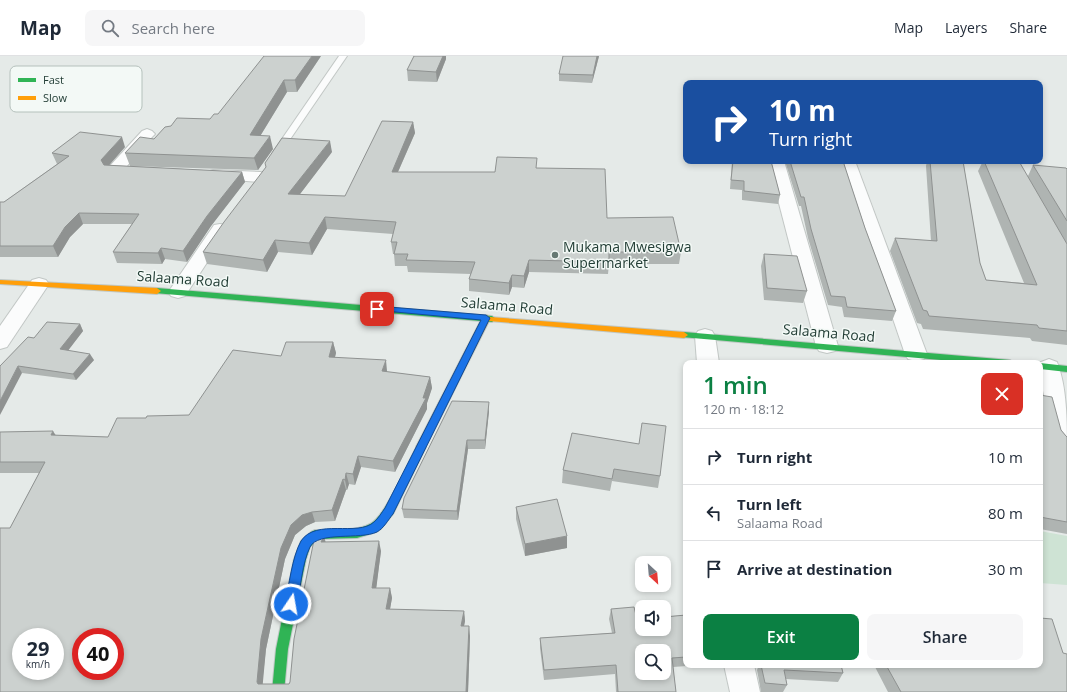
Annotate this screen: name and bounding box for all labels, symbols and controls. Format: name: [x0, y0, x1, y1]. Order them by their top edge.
search box: [85, 10, 365, 46]
text: Map: [20, 15, 61, 41]
icon: search: [99, 17, 121, 39]
text: Search here: [131, 18, 215, 38]
text: Map: [894, 18, 923, 37]
text: Layers: [945, 18, 987, 37]
text: Share: [1009, 18, 1047, 37]
legend: [10, 66, 142, 112]
text: Fast: [43, 72, 64, 87]
text: Slow: [43, 90, 67, 105]
text: 10 m: [769, 91, 836, 129]
icon: right: [703, 96, 755, 148]
text: Turn right: [769, 127, 852, 151]
place label: Mukama Mwesigwa Supermarket: [563, 237, 691, 272]
marker: Mukama Mwesigwa Supermarket: [550, 250, 560, 260]
street label: Salaama Road: [136, 266, 230, 291]
pin: [360, 292, 394, 326]
street label: Salaama Road: [460, 292, 554, 319]
icon: arrive: [366, 298, 388, 320]
street label: Salaama Road: [782, 319, 876, 346]
text: 1 min: [703, 368, 768, 401]
button: close: [981, 373, 1023, 415]
text: 120 m · 18:12: [703, 400, 784, 418]
icon: right: [703, 446, 725, 468]
text: Turn right: [737, 447, 812, 467]
text: 10 m: [988, 447, 1023, 467]
text: Turn left: [737, 494, 802, 514]
icon: left: [703, 502, 725, 524]
text: 80 m: [988, 503, 1023, 523]
text: Salaama Road: [737, 514, 823, 532]
north arrow: [635, 556, 671, 592]
map controls: [635, 556, 671, 680]
icon: arrive: [703, 558, 725, 580]
text: Arrive at destination: [737, 559, 892, 579]
text: 30 m: [988, 559, 1023, 579]
position arrow: [270, 583, 312, 625]
button: sound: [635, 600, 671, 636]
button: Exit: [703, 614, 859, 660]
button: Share: [867, 614, 1023, 660]
speed limit sign: 40: [72, 628, 124, 680]
text: 29: [27, 635, 49, 662]
button: search: [635, 644, 671, 680]
text: km/h: [26, 657, 50, 671]

